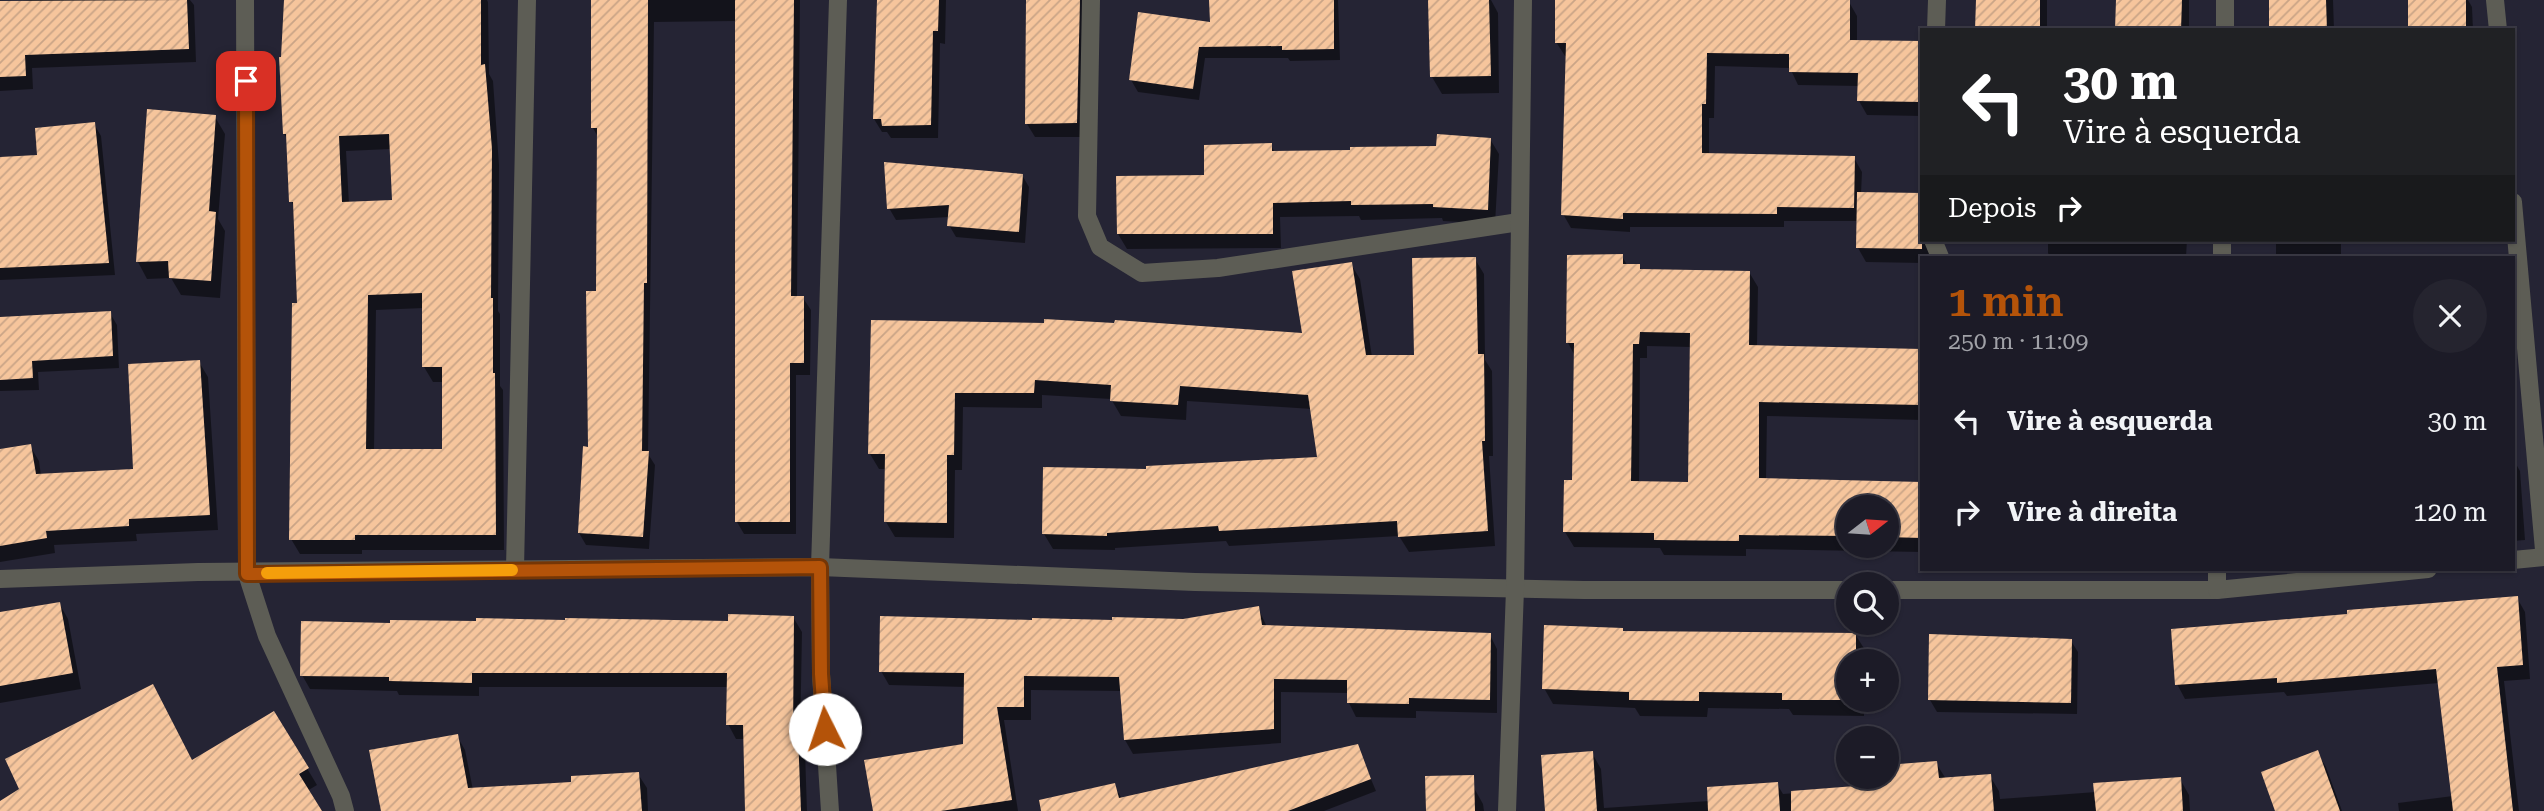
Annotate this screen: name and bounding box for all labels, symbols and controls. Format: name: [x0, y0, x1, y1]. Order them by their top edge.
pin: [216, 51, 276, 111]
text: 30 m: [2063, 54, 2178, 111]
icon: left: [1948, 56, 2039, 147]
icon: arrive: [227, 62, 265, 100]
text: Vire à esquerda: [2063, 113, 2301, 151]
icon: right: [2050, 189, 2088, 227]
text: Depois: [1948, 193, 2036, 223]
text: 1 min: [1948, 277, 2064, 326]
button: close: [2413, 279, 2487, 353]
text: 250 m · 11:09: [1948, 328, 2088, 355]
icon: left: [1948, 402, 1986, 440]
text: Vire à esquerda: [2007, 406, 2212, 436]
text: 30 m: [2428, 406, 2487, 436]
icon: right: [1948, 493, 1986, 531]
north arrow: [1836, 495, 1899, 558]
map controls: [1836, 495, 1899, 789]
text: Vire à direita: [2007, 497, 2177, 527]
text: 120 m: [2413, 497, 2487, 527]
button: search: [1836, 572, 1899, 635]
button: +: [1836, 649, 1899, 712]
position arrow: [788, 692, 862, 766]
button: −: [1836, 726, 1899, 789]

